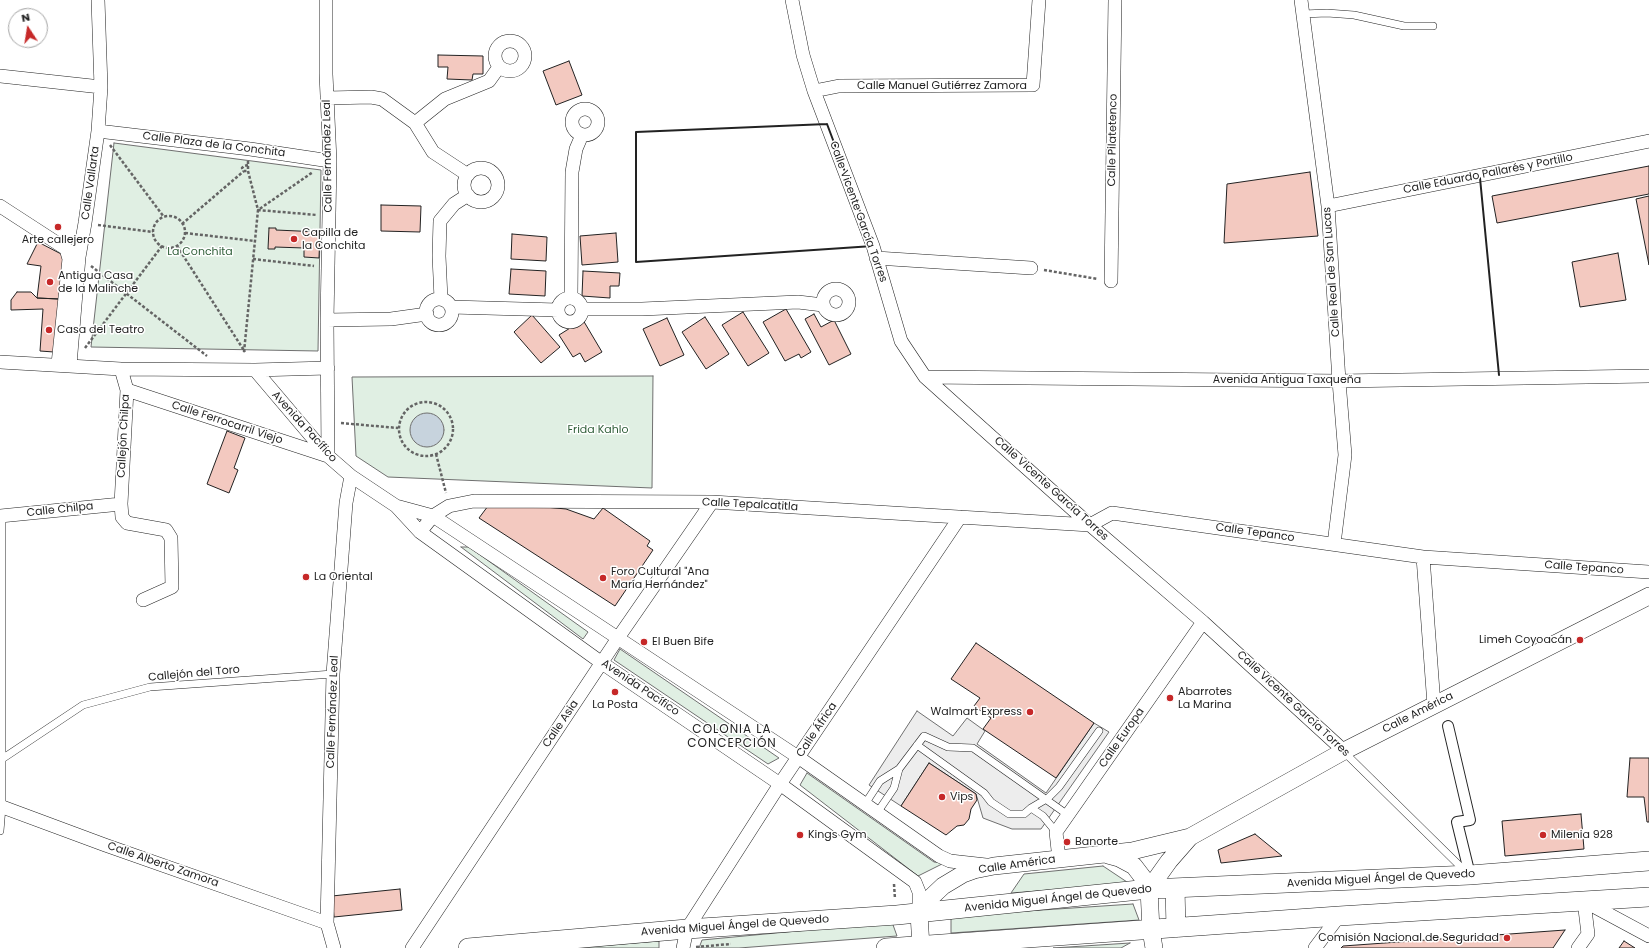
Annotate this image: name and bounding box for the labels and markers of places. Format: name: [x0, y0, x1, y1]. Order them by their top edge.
marker: Arte callejero: [53, 222, 63, 232]
place label: Capilla de la Conchita: [302, 226, 366, 252]
place label: Arte callejero: [22, 233, 94, 247]
marker: Capilla de la Conchita: [289, 234, 299, 244]
place label: Antigua Casa de la Malinche: [58, 269, 138, 295]
marker: Antigua Casa de la Malinche: [45, 277, 55, 287]
place label: Casa del Teatro: [57, 323, 144, 337]
marker: Casa del Teatro: [44, 325, 54, 335]
place label: Foro Cultural "Ana María Hernández": [611, 565, 709, 591]
place label: La Oriental: [314, 570, 373, 584]
marker: La Oriental: [301, 572, 311, 582]
marker: Foro Cultural "Ana María Hernández": [598, 573, 608, 583]
place label: Limeh Coyoacán: [1479, 633, 1572, 647]
place label: El Buen Bife: [652, 635, 714, 649]
marker: Limeh Coyoacán: [1575, 635, 1585, 645]
marker: El Buen Bife: [639, 637, 649, 647]
place label: Abarrotes La Marina: [1178, 685, 1232, 711]
marker: La Posta: [610, 687, 620, 697]
marker: Abarrotes La Marina: [1165, 693, 1175, 703]
place label: La Posta: [592, 698, 638, 712]
place label: Walmart Express: [931, 705, 1022, 719]
marker: Walmart Express: [1025, 707, 1035, 717]
place label: Vips: [950, 790, 973, 804]
marker: Vips: [937, 792, 947, 802]
place label: Kings Gym: [808, 828, 867, 842]
place label: Milenia 928: [1551, 828, 1613, 842]
marker: Kings Gym: [795, 830, 805, 840]
marker: Milenia 928: [1538, 830, 1548, 840]
place label: Banorte: [1075, 835, 1118, 849]
marker: Banorte: [1062, 837, 1072, 847]
place label: Comisión Nacional de Seguridad: [1318, 931, 1499, 945]
marker: Comisión Nacional de Seguridad: [1502, 933, 1512, 943]

